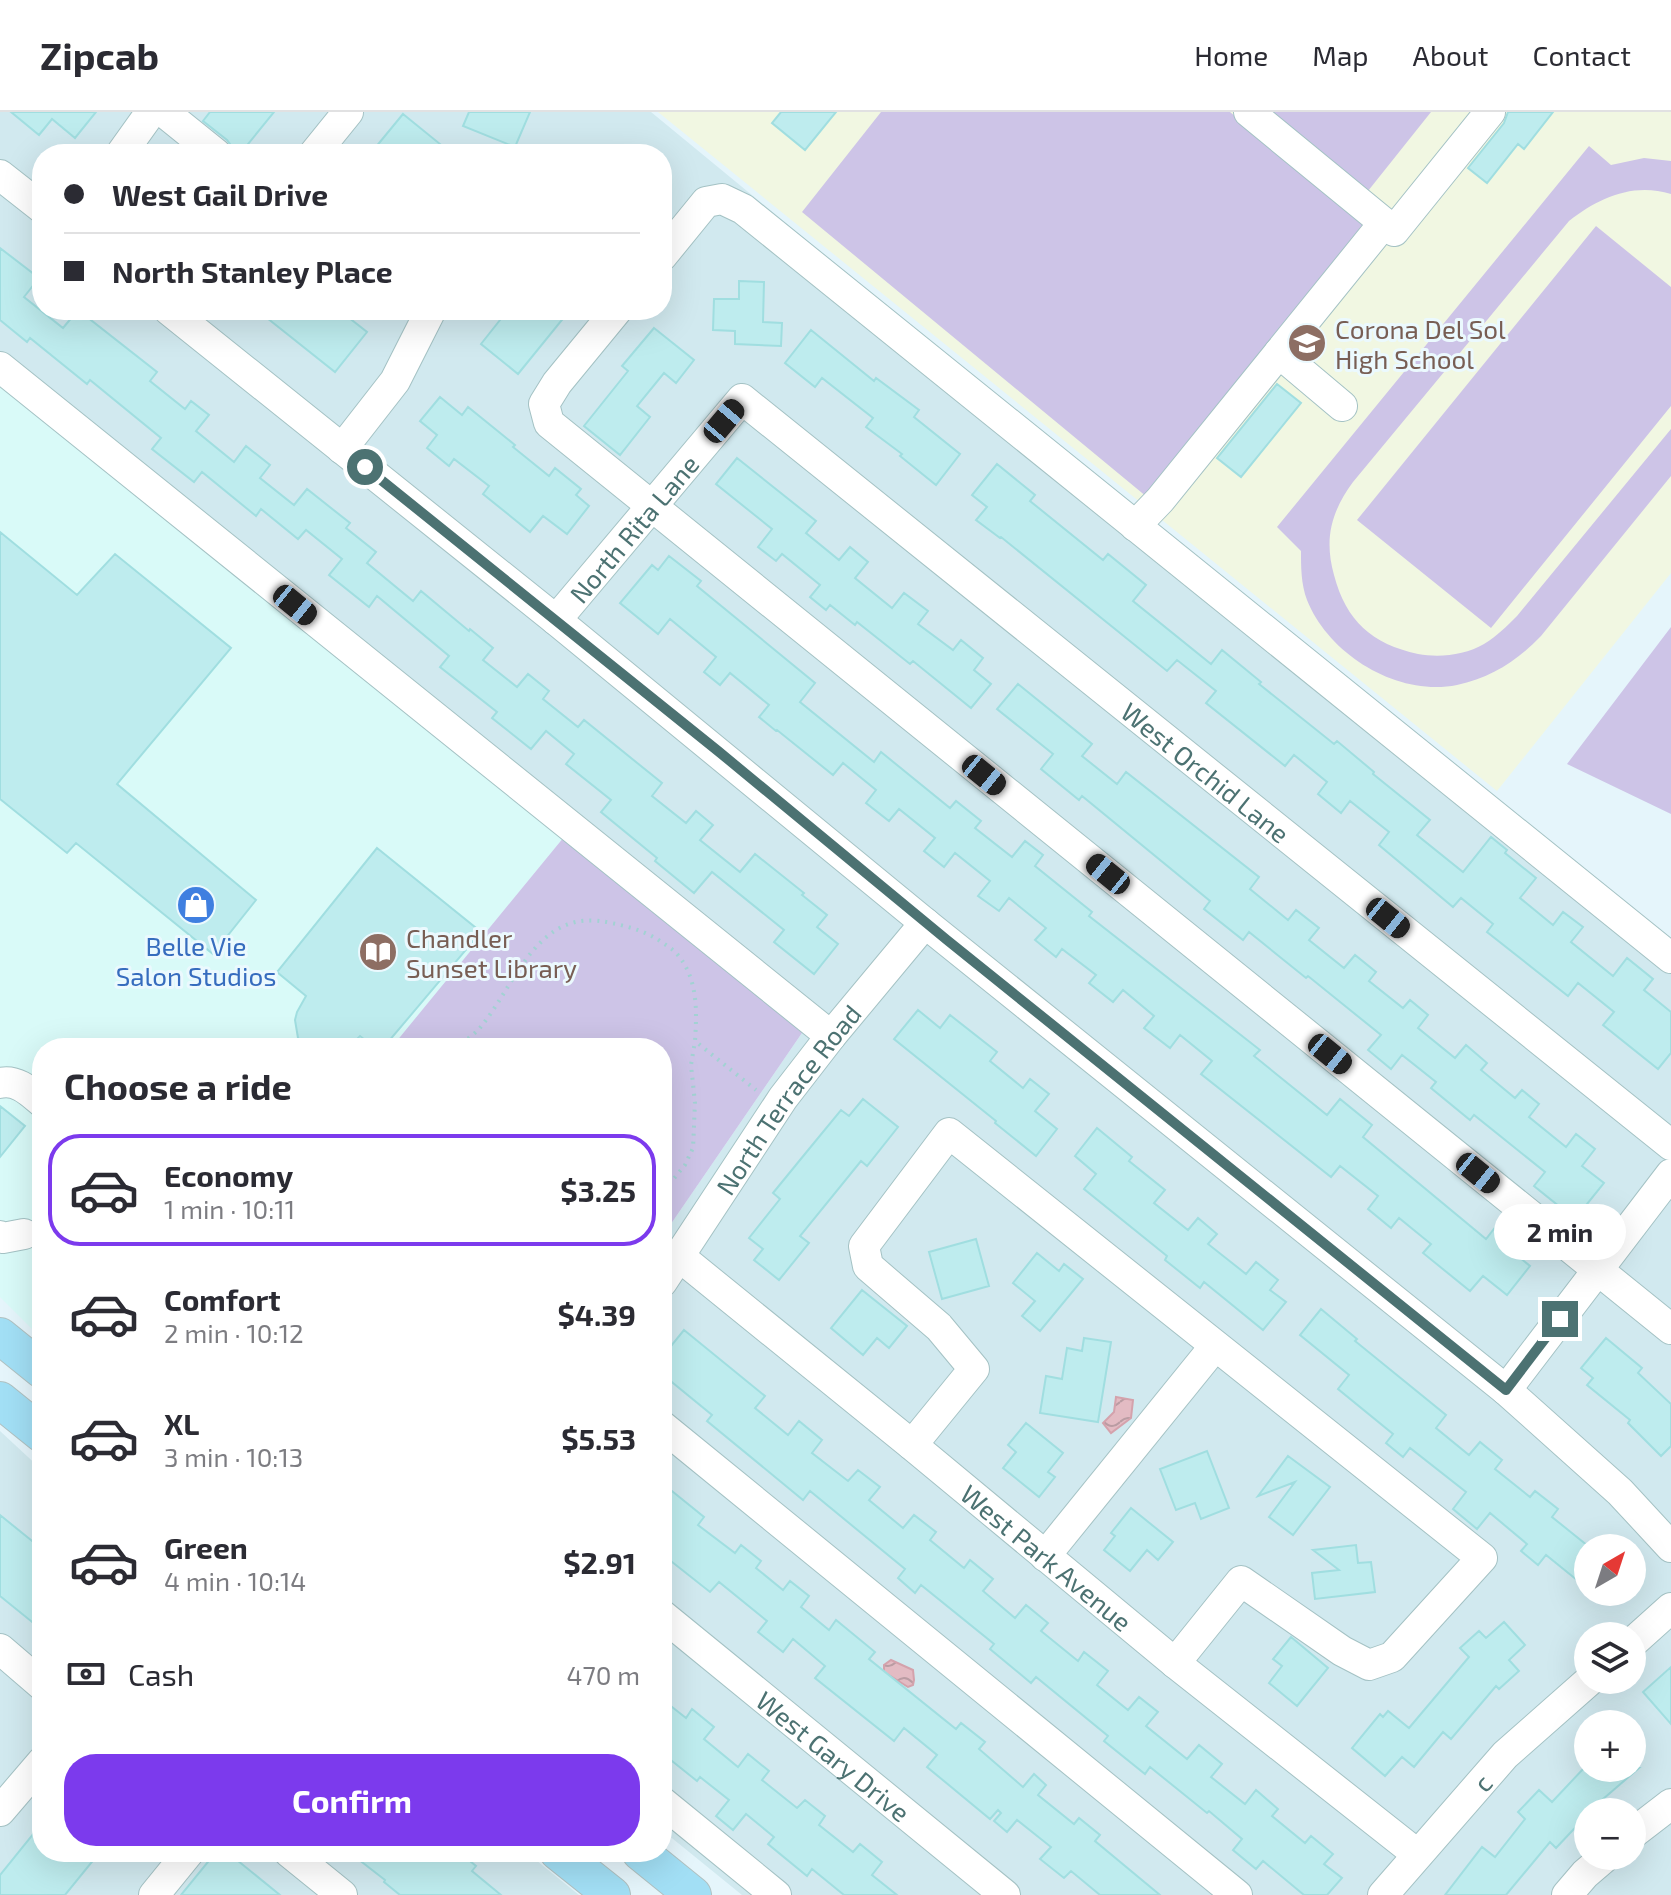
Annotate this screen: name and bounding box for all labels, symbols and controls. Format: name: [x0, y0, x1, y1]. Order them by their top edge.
text: Zipcab: [40, 32, 159, 78]
text: Home: [1194, 38, 1268, 72]
text: Map: [1312, 38, 1369, 72]
text: About: [1413, 38, 1488, 72]
text: Contact: [1532, 38, 1631, 72]
text: West Gail Drive: [112, 176, 328, 212]
text: North Stanley Place: [112, 253, 393, 289]
place label: Corona Del Sol High School: [1335, 313, 1506, 374]
school or university icon: Corona Del Sol High School: [1286, 322, 1328, 364]
car: [699, 395, 749, 447]
street label: North Rita Lane: [562, 448, 704, 608]
route start: [347, 449, 383, 485]
car: [269, 581, 321, 629]
street label: West Orchid Lane: [1116, 695, 1296, 848]
car: [958, 751, 1010, 799]
car: [1082, 850, 1134, 898]
shop icon: Belle Vie Salon Studios: [175, 884, 217, 926]
car: [1362, 894, 1414, 942]
place label: Chandler Sunset Library: [406, 922, 577, 983]
place label: Belle Vie Salon Studios: [116, 930, 276, 991]
library icon: Chandler Sunset Library: [357, 931, 399, 973]
street label: North Terrace Road: [709, 998, 867, 1200]
car: [1304, 1030, 1356, 1078]
text: Choose a ride: [64, 1064, 292, 1107]
car: [1452, 1149, 1504, 1197]
icon: car: [68, 1154, 140, 1226]
text: Economy: [164, 1157, 293, 1193]
text: $3.25: [560, 1172, 636, 1208]
text: 1 min · 10:11: [164, 1193, 295, 1224]
callout: 2 min: [1494, 1203, 1626, 1259]
text: 2 min: [1527, 1216, 1593, 1247]
icon: car: [68, 1278, 140, 1350]
text: Comfort: [164, 1281, 281, 1317]
text: $4.39: [557, 1296, 636, 1332]
route end: [1542, 1301, 1578, 1337]
text: 2 min · 10:12: [164, 1317, 304, 1348]
icon: car: [68, 1402, 140, 1474]
text: XL: [164, 1405, 199, 1441]
text: $5.53: [561, 1420, 636, 1456]
text: 3 min · 10:13: [164, 1441, 303, 1472]
street label: West Park Avenue: [955, 1477, 1139, 1637]
icon: car: [68, 1526, 140, 1598]
text: Green: [164, 1529, 248, 1565]
north arrow: [1574, 1534, 1646, 1606]
map controls: [1574, 1534, 1646, 1870]
text: $2.91: [563, 1544, 636, 1580]
text: 4 min · 10:14: [164, 1565, 306, 1596]
button: layers: [1574, 1622, 1646, 1694]
icon: cash: [64, 1652, 108, 1696]
text: Cash: [128, 1656, 194, 1692]
text: 470 m: [566, 1659, 640, 1690]
street label: West Gary Drive: [751, 1684, 917, 1827]
button: +: [1574, 1710, 1646, 1782]
button: Confirm: [64, 1754, 640, 1846]
street label: c: [1466, 1767, 1497, 1797]
button: −: [1574, 1798, 1646, 1870]

